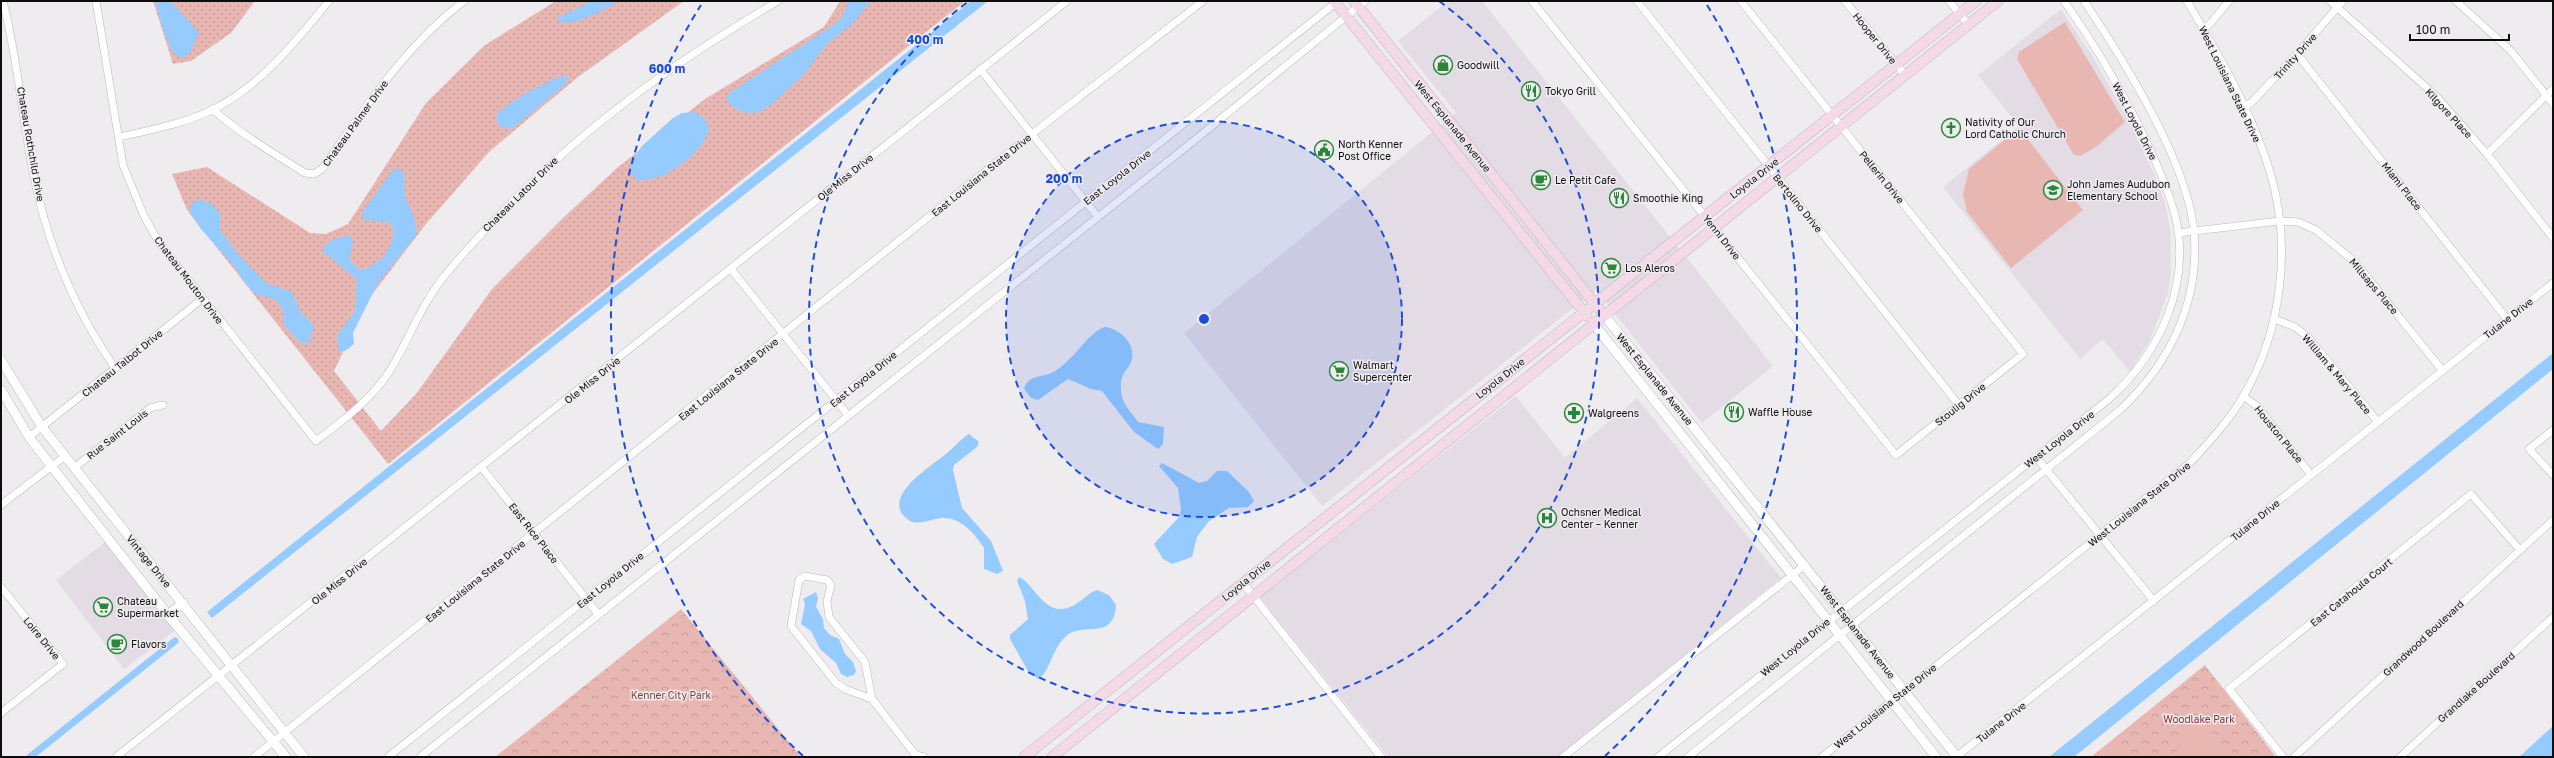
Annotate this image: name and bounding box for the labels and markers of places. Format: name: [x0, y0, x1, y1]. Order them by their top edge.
shop icon: Goodwill: [1432, 54, 1454, 76]
place label: Goodwill: [1457, 59, 1499, 71]
restaurant icon: Tokyo Grill: [1520, 80, 1542, 102]
place label: Tokyo Grill: [1545, 85, 1596, 97]
place label: Nativity of Our Lord Catholic Church: [1965, 116, 2066, 140]
church icon: Nativity of Our Lord Catholic Church: [1940, 117, 1962, 139]
place label: North Kenner Post Office: [1338, 138, 1403, 162]
public building icon: North Kenner Post Office: [1313, 139, 1335, 161]
cafe icon: Le Petit Cafe: [1530, 169, 1552, 191]
place label: Le Petit Cafe: [1555, 174, 1616, 186]
place label: John James Audubon Elementary School: [2067, 178, 2170, 202]
school or university icon: John James Audubon Elementary School: [2042, 179, 2064, 201]
restaurant icon: Smoothie King: [1608, 187, 1630, 209]
place label: Smoothie King: [1633, 192, 1703, 204]
supermarket icon: Los Aleros: [1600, 257, 1622, 279]
place label: Los Aleros: [1625, 262, 1675, 274]
centre of rings: [1197, 312, 1211, 326]
place label: Walmart Supercenter: [1353, 359, 1412, 383]
supermarket icon: Walmart Supercenter: [1328, 360, 1350, 382]
restaurant icon: Waffle House: [1723, 401, 1745, 423]
pharmacy icon: Walgreens: [1563, 402, 1585, 424]
place label: Waffle House: [1748, 406, 1813, 418]
place label: Walgreens: [1588, 407, 1639, 419]
place label: Ochsner Medical Center – Kenner: [1561, 506, 1641, 530]
hospital icon: Ochsner Medical Center – Kenner: [1536, 507, 1558, 529]
place label: Chateau Supermarket: [117, 595, 179, 619]
supermarket icon: Chateau Supermarket: [92, 596, 114, 618]
cafe icon: Flavors: [106, 633, 128, 655]
place label: Flavors: [131, 638, 166, 650]

